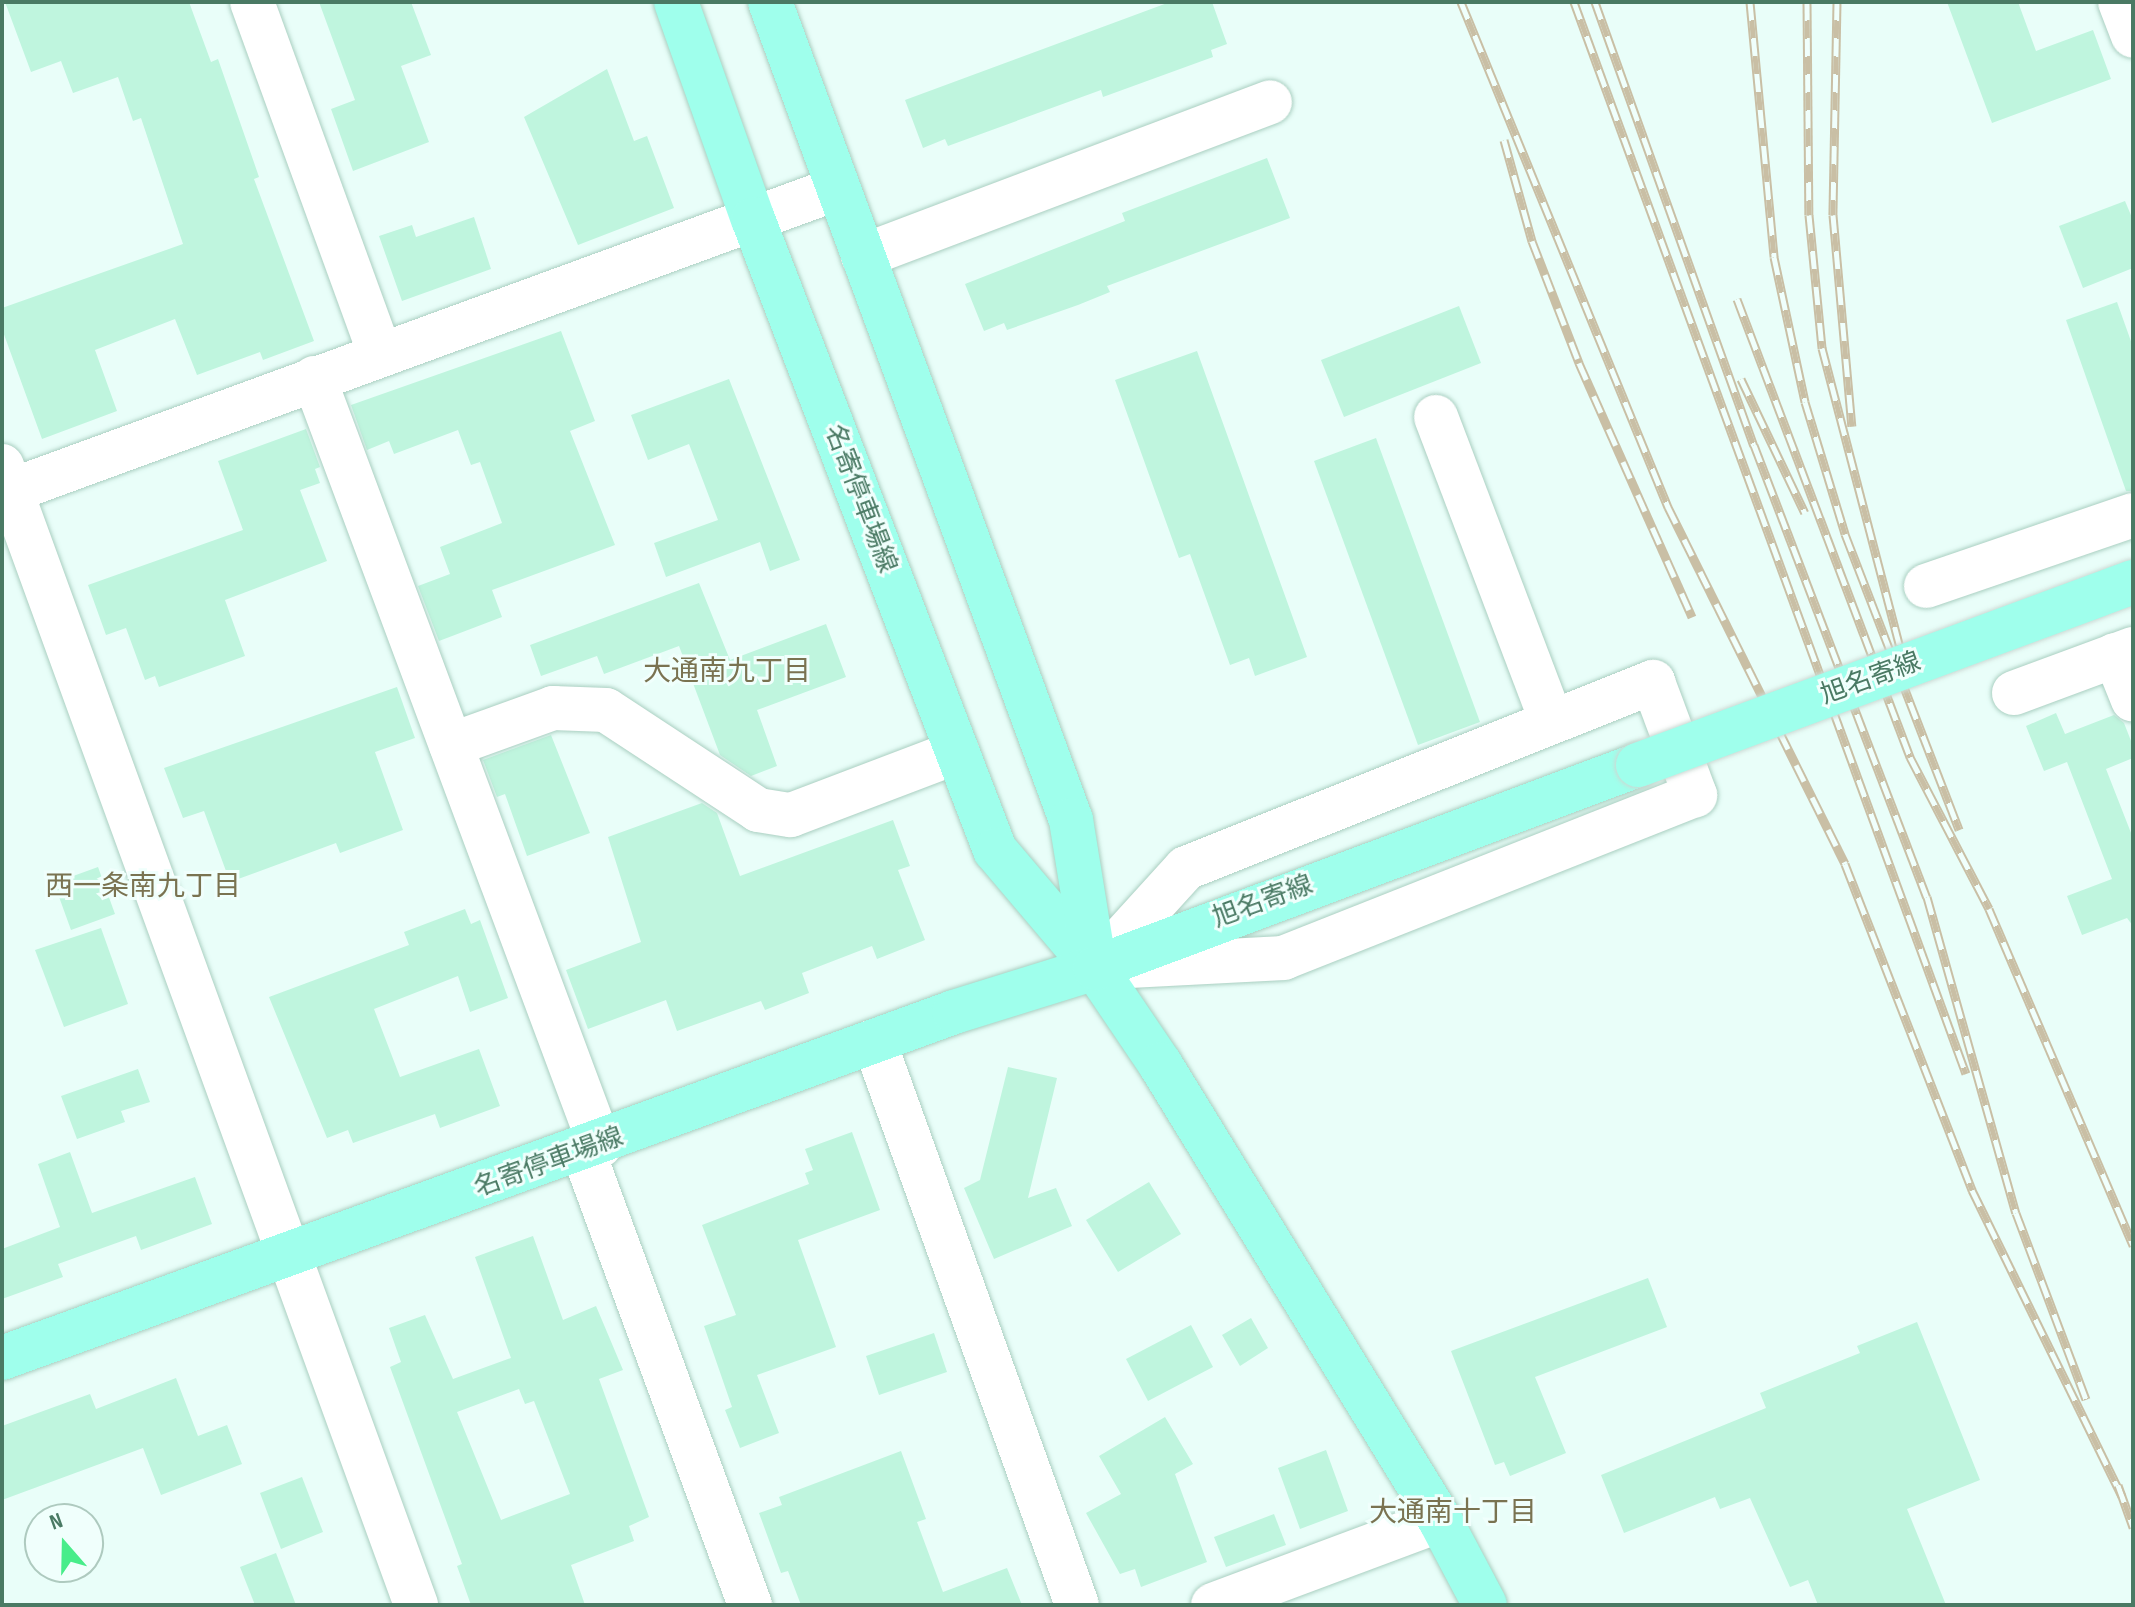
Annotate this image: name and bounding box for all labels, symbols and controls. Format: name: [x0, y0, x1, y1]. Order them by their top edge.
street label: 名寄停車場線: [817, 421, 903, 577]
street label: 旭名寄線: [1817, 647, 1925, 711]
district label: 大通南九丁目: [643, 655, 811, 689]
district label: 西一条南九丁目: [45, 870, 241, 904]
street label: 旭名寄線: [1209, 870, 1317, 934]
street label: 名寄停車場線: [470, 1122, 628, 1204]
district label: 大通南十丁目: [1369, 1496, 1537, 1530]
north arrow: [24, 1503, 104, 1583]
text: N: [46, 1507, 66, 1537]

